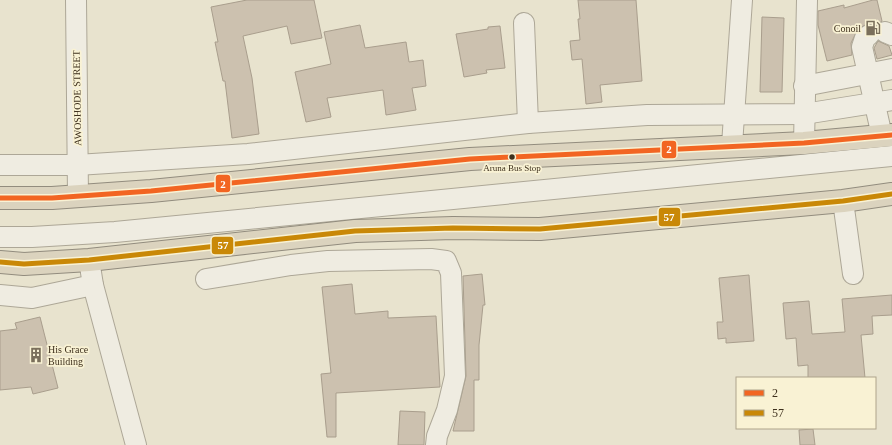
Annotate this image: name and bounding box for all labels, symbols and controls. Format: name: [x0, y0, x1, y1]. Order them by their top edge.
fuel station icon: Conoil: [864, 19, 882, 37]
place label: Conoil: [834, 23, 861, 34]
street label: AWOSHODE STREET: [71, 50, 83, 146]
line badge: 2: [661, 140, 677, 159]
text: 2: [666, 143, 672, 155]
marker: Aruna Bus Stop: [507, 152, 517, 162]
place label: Aruna Bus Stop: [483, 163, 541, 173]
line badge: 2: [215, 174, 231, 193]
text: 2: [220, 178, 226, 190]
line badge: 57: [658, 207, 681, 227]
text: 57: [664, 211, 675, 223]
line badge: 57: [211, 236, 234, 255]
text: 57: [218, 239, 229, 251]
place label: His Grace Building: [48, 344, 89, 367]
building icon: His Grace Building: [27, 346, 45, 364]
legend: [736, 377, 876, 429]
text: 2: [772, 386, 778, 400]
text: 57: [772, 406, 784, 420]

